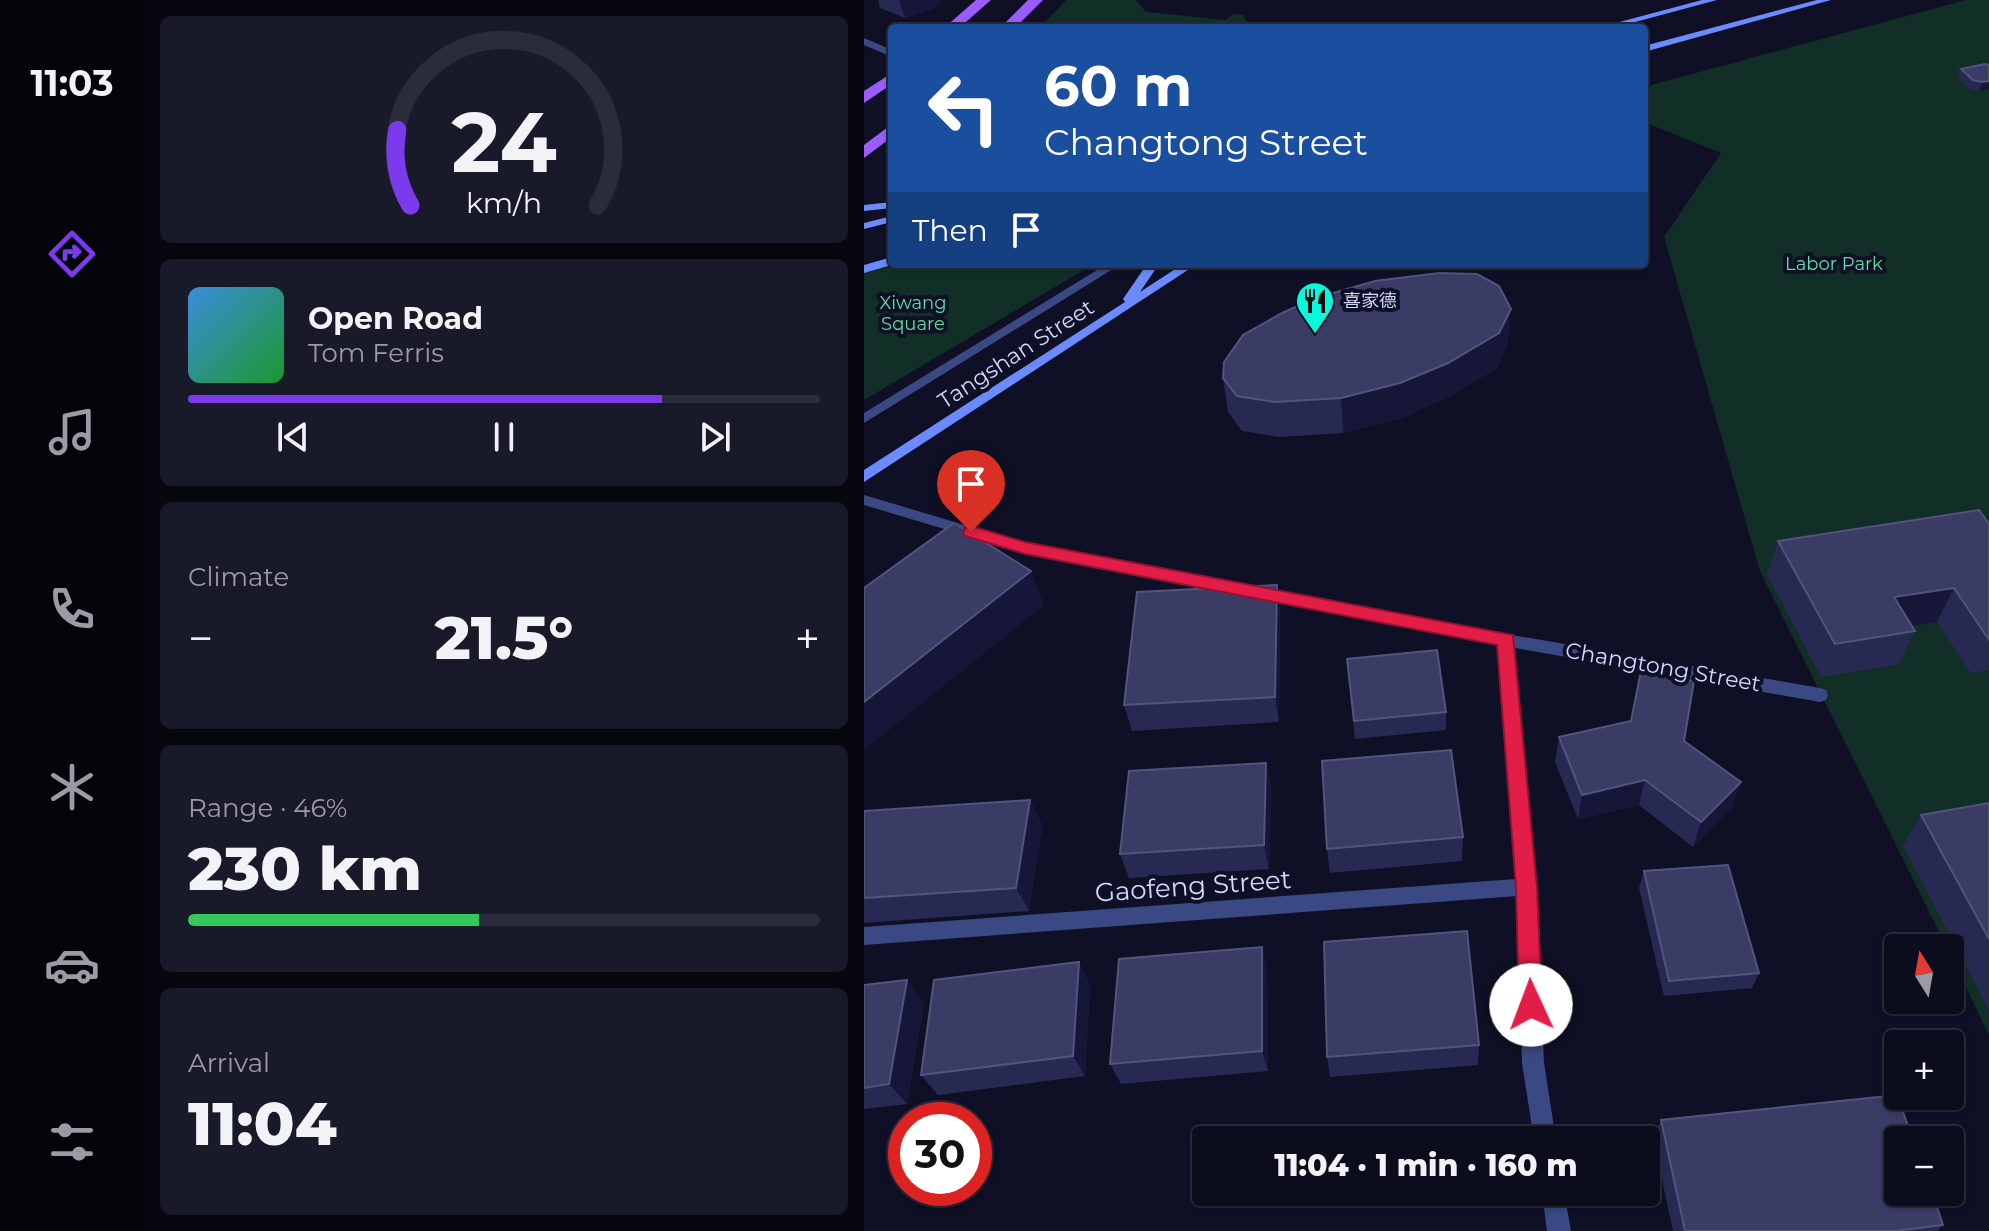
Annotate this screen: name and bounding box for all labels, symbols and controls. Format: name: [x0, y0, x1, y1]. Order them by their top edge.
text: 60 m: [1044, 52, 1192, 120]
icon: left: [912, 56, 1016, 160]
text: 11:03: [30, 61, 114, 105]
text: 24: [451, 90, 557, 192]
text: Changtong Street: [1044, 120, 1368, 164]
text: km/h: [466, 185, 542, 220]
icon: arrive: [1004, 208, 1048, 252]
text: Then: [912, 212, 988, 249]
icon: directions: [44, 226, 100, 282]
park label: Labor Park: [1785, 253, 1883, 275]
restaurant icon: 喜家德: [1294, 280, 1336, 335]
place label: 喜家德: [1343, 290, 1397, 312]
park label: Xiwang Square: [879, 292, 947, 335]
street label: Tangshan Street: [933, 293, 1099, 415]
text: Open Road: [308, 300, 483, 337]
text: Tom Ferris: [308, 337, 444, 369]
icon: music: [44, 404, 100, 460]
icon: previous: [271, 415, 315, 459]
icon: pause: [482, 415, 526, 459]
icon: next: [693, 415, 737, 459]
pin: [937, 450, 1005, 532]
icon: arrive: [949, 462, 993, 506]
text: Climate: [188, 561, 289, 593]
icon: phone: [44, 581, 100, 637]
text: 21.5°: [435, 601, 573, 674]
text: −: [188, 611, 213, 665]
text: +: [795, 611, 820, 665]
street label: Changtong Street: [1563, 637, 1763, 697]
icon: climate: [44, 759, 100, 815]
text: Range · 46%: [188, 792, 347, 824]
text: 230 km: [188, 832, 422, 905]
street label: Gaofeng Street: [1094, 863, 1292, 909]
north arrow: [1884, 934, 1964, 1014]
map controls: [1884, 934, 1964, 1206]
icon: car: [44, 937, 100, 993]
position arrow: [1489, 963, 1573, 1047]
button: +: [1884, 1030, 1964, 1110]
text: Arrival: [188, 1047, 270, 1079]
text: 11:04: [188, 1087, 337, 1160]
speed limit sign: 30: [888, 1102, 992, 1206]
icon: filters: [44, 1114, 100, 1170]
button: −: [1884, 1126, 1964, 1206]
text: 11:04 · 1 min · 160 m: [1274, 1147, 1578, 1184]

